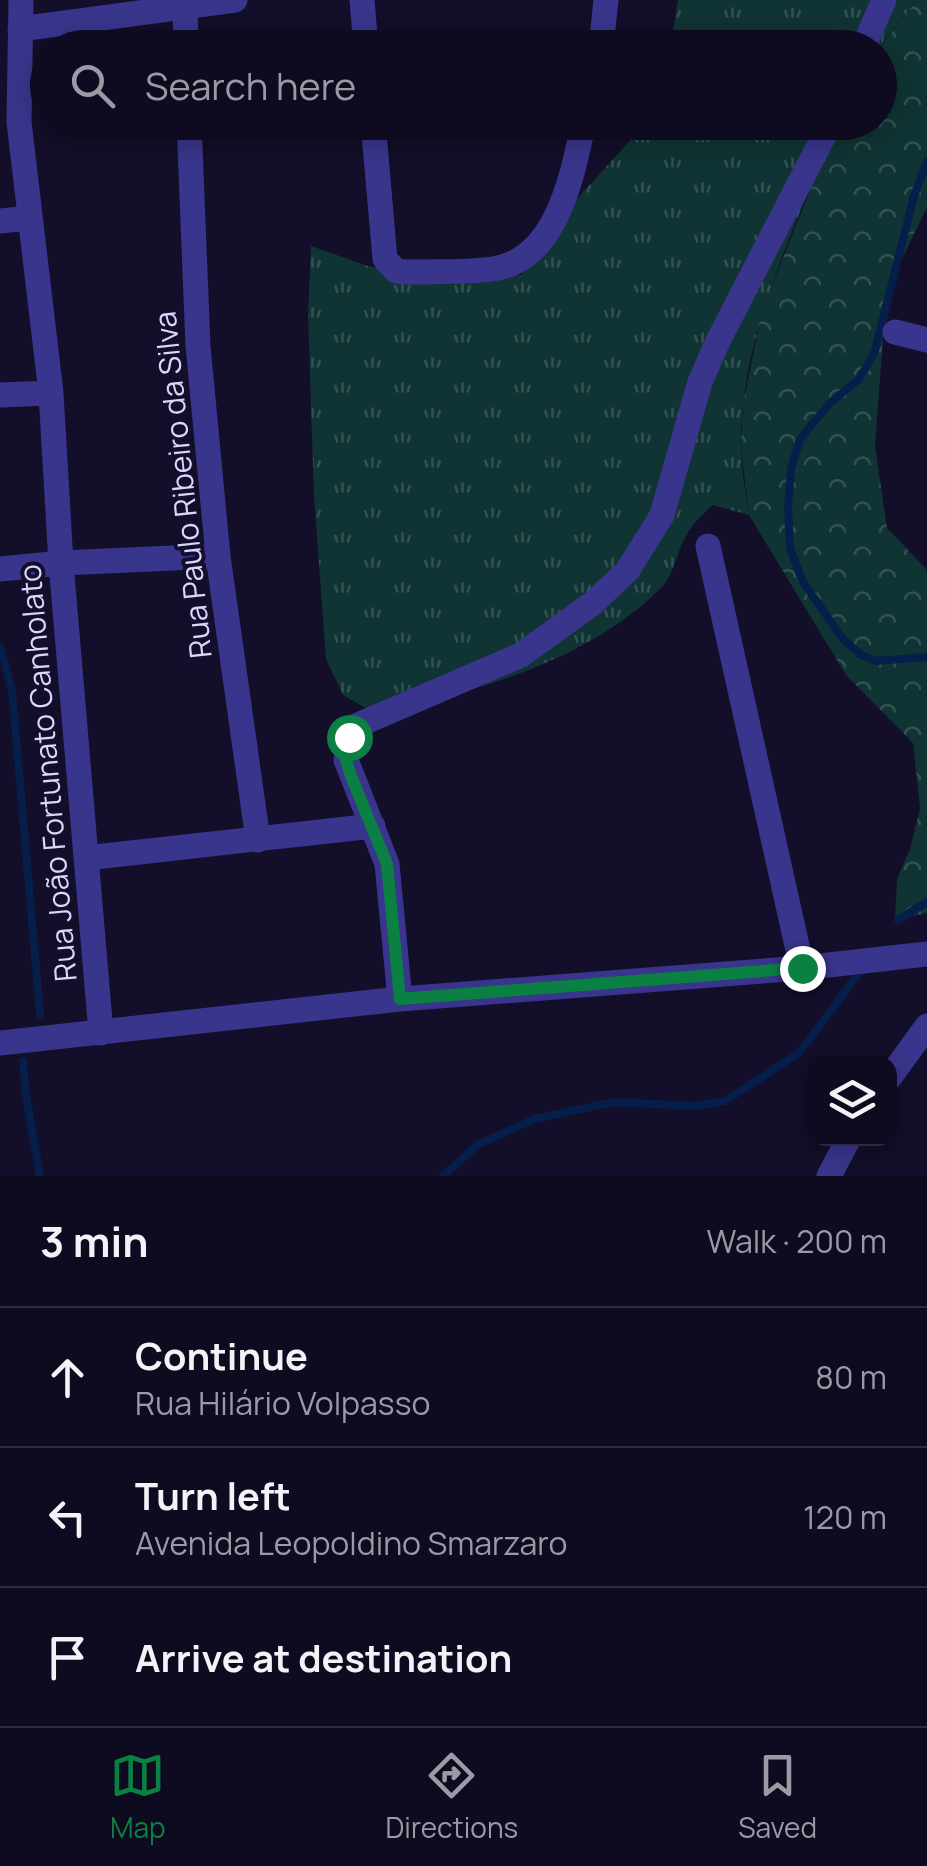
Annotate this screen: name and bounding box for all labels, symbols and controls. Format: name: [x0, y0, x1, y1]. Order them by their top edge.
search box: [30, 30, 897, 140]
icon: search: [65, 58, 120, 113]
text: Search here: [145, 59, 356, 111]
street label: Rua Paulo Ribeiro da Silva: [143, 310, 221, 660]
street label: Rua João Fortunato Canholato: [8, 563, 86, 983]
route start: [327, 715, 373, 761]
route end: [780, 946, 826, 992]
map controls: [807, 1056, 897, 1146]
button: layers: [807, 1056, 897, 1146]
text: 3 min: [40, 1212, 149, 1270]
text: Walk · 200 m: [707, 1219, 887, 1263]
text: Continue: [135, 1329, 308, 1381]
icon: ahead: [40, 1350, 95, 1405]
text: 80 m: [815, 1355, 887, 1399]
text: Rua Hilário Volpasso: [135, 1381, 430, 1425]
text: Turn left: [135, 1469, 291, 1521]
icon: left: [40, 1490, 95, 1545]
text: 120 m: [803, 1495, 887, 1539]
text: Avenida Leopoldino Smarzaro: [135, 1521, 568, 1565]
icon: arrive: [40, 1630, 95, 1685]
text: Arrive at destination: [135, 1631, 512, 1683]
tab: Map: [110, 1748, 166, 1846]
tab: Directions: [386, 1748, 518, 1846]
tab: Saved: [738, 1748, 817, 1846]

